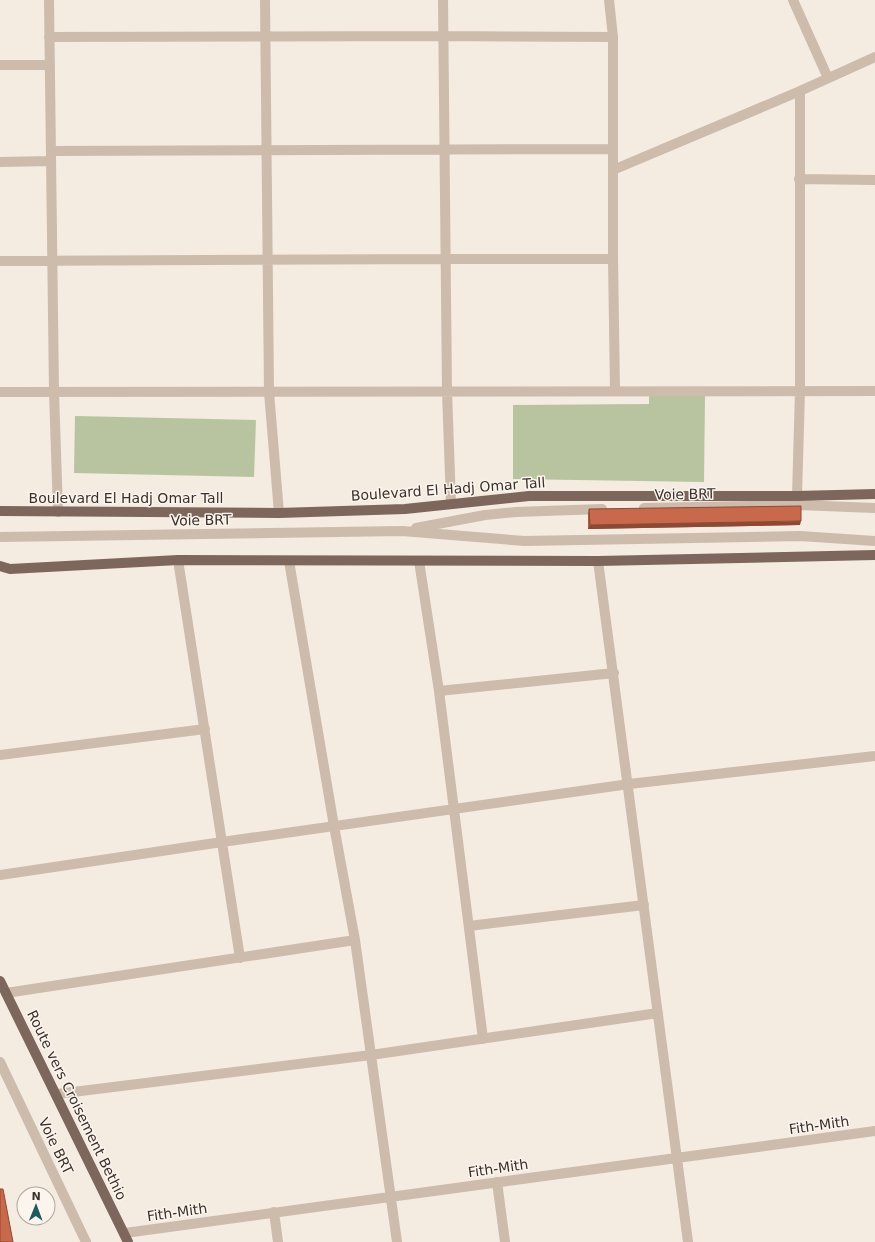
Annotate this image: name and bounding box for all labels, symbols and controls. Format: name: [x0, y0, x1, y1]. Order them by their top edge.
street label: Boulevard El Hadj Omar Tall: [350, 474, 546, 504]
street label: Voie BRT: [654, 485, 716, 503]
street label: Boulevard El Hadj Omar Tall: [29, 490, 223, 506]
street label: Voie BRT: [170, 511, 232, 529]
street label: Route vers Croisement Bethio: [24, 1007, 130, 1203]
street label: Fith-Mith: [788, 1113, 850, 1137]
street label: Voie BRT: [35, 1115, 77, 1177]
street label: Fith-Mith: [467, 1156, 529, 1180]
north arrow: [16, 1186, 56, 1226]
text: N: [31, 1190, 41, 1203]
street label: Fith-Mith: [146, 1200, 208, 1224]

